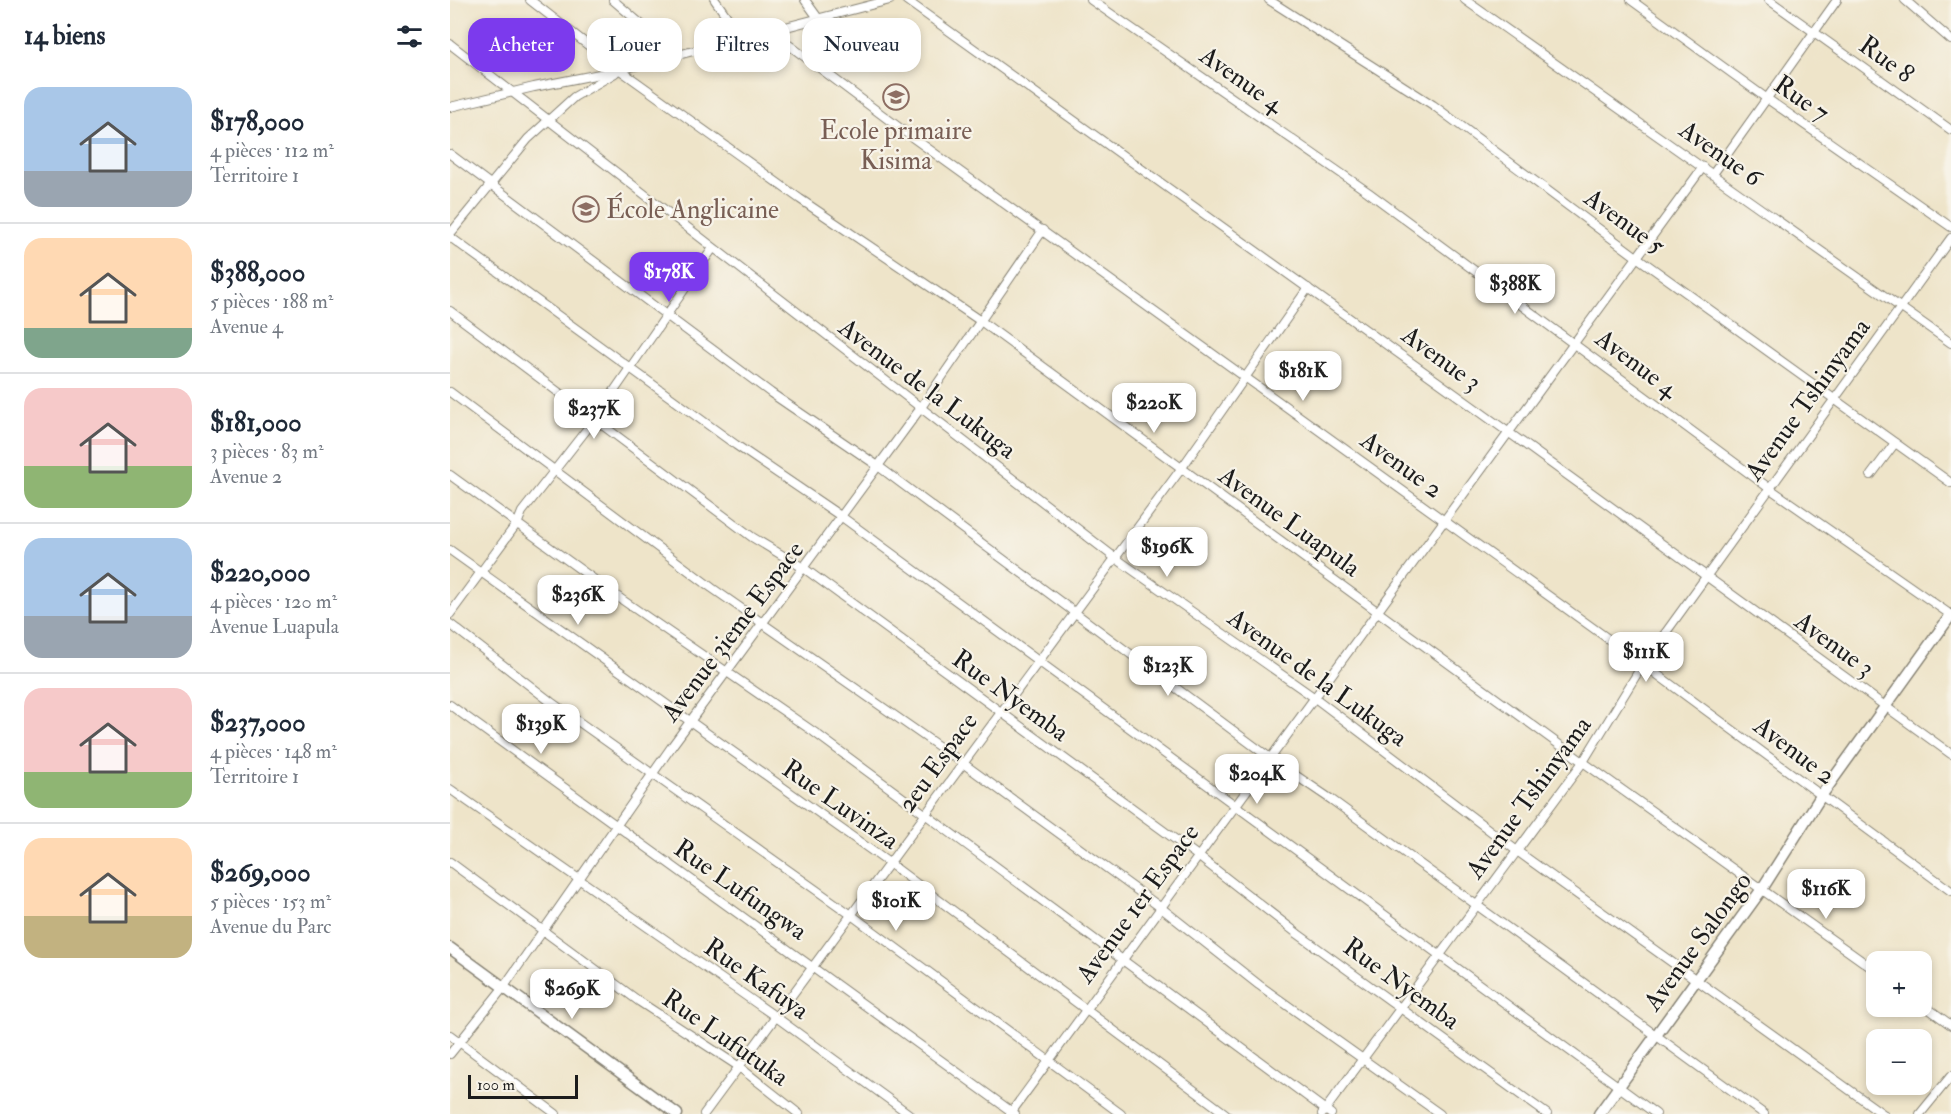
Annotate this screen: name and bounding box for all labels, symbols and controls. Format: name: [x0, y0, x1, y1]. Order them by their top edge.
chip: Acheter: [468, 18, 575, 72]
chip: Louer: [587, 18, 682, 72]
chip: Filtres: [694, 18, 790, 72]
chip: Nouveau: [802, 18, 921, 72]
text: 14 biens: [24, 20, 105, 52]
icon: filters: [393, 20, 426, 53]
street label: Rue 8: [1853, 29, 1920, 90]
street label: Avenue 4: [1193, 39, 1290, 121]
street label: Rue 7: [1768, 68, 1835, 129]
school or university icon: Ecole primaire Kisima: [881, 82, 911, 112]
text: $178,000: [210, 106, 304, 138]
icon: home: [72, 111, 144, 183]
street label: Avenue 6: [1672, 113, 1770, 195]
place label: Ecole primaire Kisima: [820, 115, 972, 177]
text: 4 pièces · 112 m²: [210, 138, 334, 163]
text: Territoire 1: [210, 163, 299, 188]
street label: Avenue 5: [1577, 181, 1672, 262]
place label: École Anglicaine: [606, 192, 779, 226]
school or university icon: École Anglicaine: [571, 194, 601, 224]
pin: $178K: [627, 252, 711, 303]
text: $388,000: [210, 257, 305, 289]
text: $178K: [643, 259, 695, 284]
icon: home: [72, 262, 144, 334]
pin: $388K: [1473, 264, 1557, 315]
text: $388K: [1489, 271, 1541, 296]
text: 5 pièces · 188 m²: [210, 289, 334, 314]
street label: Avenue de la Lukuga: [831, 311, 1023, 466]
street label: Avenue Tshinyama: [1738, 312, 1878, 488]
text: Avenue 4: [210, 314, 283, 339]
street label: Avenue 3: [1394, 319, 1488, 398]
street label: Avenue 4: [1588, 322, 1685, 406]
pin: $181K: [1261, 351, 1345, 402]
text: $181K: [1279, 358, 1327, 383]
pin: $220K: [1112, 383, 1196, 434]
pin: $237K: [552, 389, 636, 440]
text: $220K: [1126, 390, 1182, 415]
text: $237K: [568, 396, 620, 421]
text: $181,000: [210, 407, 302, 439]
icon: home: [72, 412, 144, 484]
street label: Avenue 2: [1353, 424, 1449, 505]
text: 3 pièces · 83 m²: [210, 439, 324, 464]
street label: Avenue Luapula: [1211, 459, 1367, 585]
text: Avenue 2: [210, 464, 282, 489]
pin: $196K: [1125, 527, 1209, 578]
text: $196K: [1141, 534, 1193, 559]
street label: Avenue 3ieme Espace: [654, 535, 812, 730]
text: $220,000: [210, 557, 311, 589]
icon: home: [72, 562, 144, 634]
pin: $236K: [536, 575, 620, 626]
text: $236K: [551, 582, 605, 607]
text: 4 pièces · 120 m²: [210, 589, 337, 614]
street label: Avenue de la Lukuga: [1221, 601, 1414, 754]
street label: Avenue 3: [1787, 605, 1881, 684]
text: Avenue Luapula: [210, 614, 339, 639]
pin: $111K: [1604, 632, 1688, 683]
text: $111K: [1623, 639, 1669, 664]
street label: Rue Nyemba: [946, 643, 1075, 749]
pin: $123K: [1126, 646, 1210, 697]
text: $123K: [1143, 653, 1193, 678]
pin: $139K: [499, 704, 583, 755]
street label: 2eu Espace: [891, 706, 986, 819]
text: $237,000: [210, 707, 305, 739]
street label: Avenue 2: [1746, 709, 1842, 792]
street label: Avenue Tshinyama: [1459, 710, 1599, 886]
text: $139K: [516, 711, 566, 736]
icon: home: [72, 712, 144, 784]
text: 4 pièces · 148 m²: [210, 739, 337, 764]
street label: Rue Luvinza: [776, 753, 905, 857]
pin: $204K: [1215, 754, 1299, 805]
text: $204K: [1229, 761, 1285, 786]
text: Territoire 1: [210, 764, 299, 789]
street label: Avenue 1er Espace: [1069, 818, 1207, 991]
street label: Rue Lufungwa: [668, 832, 813, 948]
text: $269,000: [210, 857, 310, 889]
icon: home: [72, 862, 144, 934]
street label: Avenue Salongo: [1636, 866, 1759, 1018]
pin: $116K: [1784, 869, 1868, 920]
text: $116K: [1801, 876, 1851, 901]
pin: $101K: [854, 881, 938, 932]
text: $101K: [871, 888, 921, 913]
text: 5 pièces · 153 m²: [210, 889, 331, 914]
text: Avenue du Parc: [210, 914, 331, 939]
street label: Rue Kafuya: [698, 931, 815, 1027]
street label: Rue Nyemba: [1337, 931, 1466, 1037]
map controls: [1866, 951, 1932, 1095]
button: +: [1866, 951, 1932, 1017]
pin: $269K: [530, 969, 614, 1020]
text: $269K: [544, 976, 600, 1001]
street label: Rue Lufutuka: [656, 983, 795, 1093]
button: −: [1866, 1029, 1932, 1095]
scale bar: [468, 1072, 578, 1100]
text: 100 m: [477, 1075, 515, 1095]

